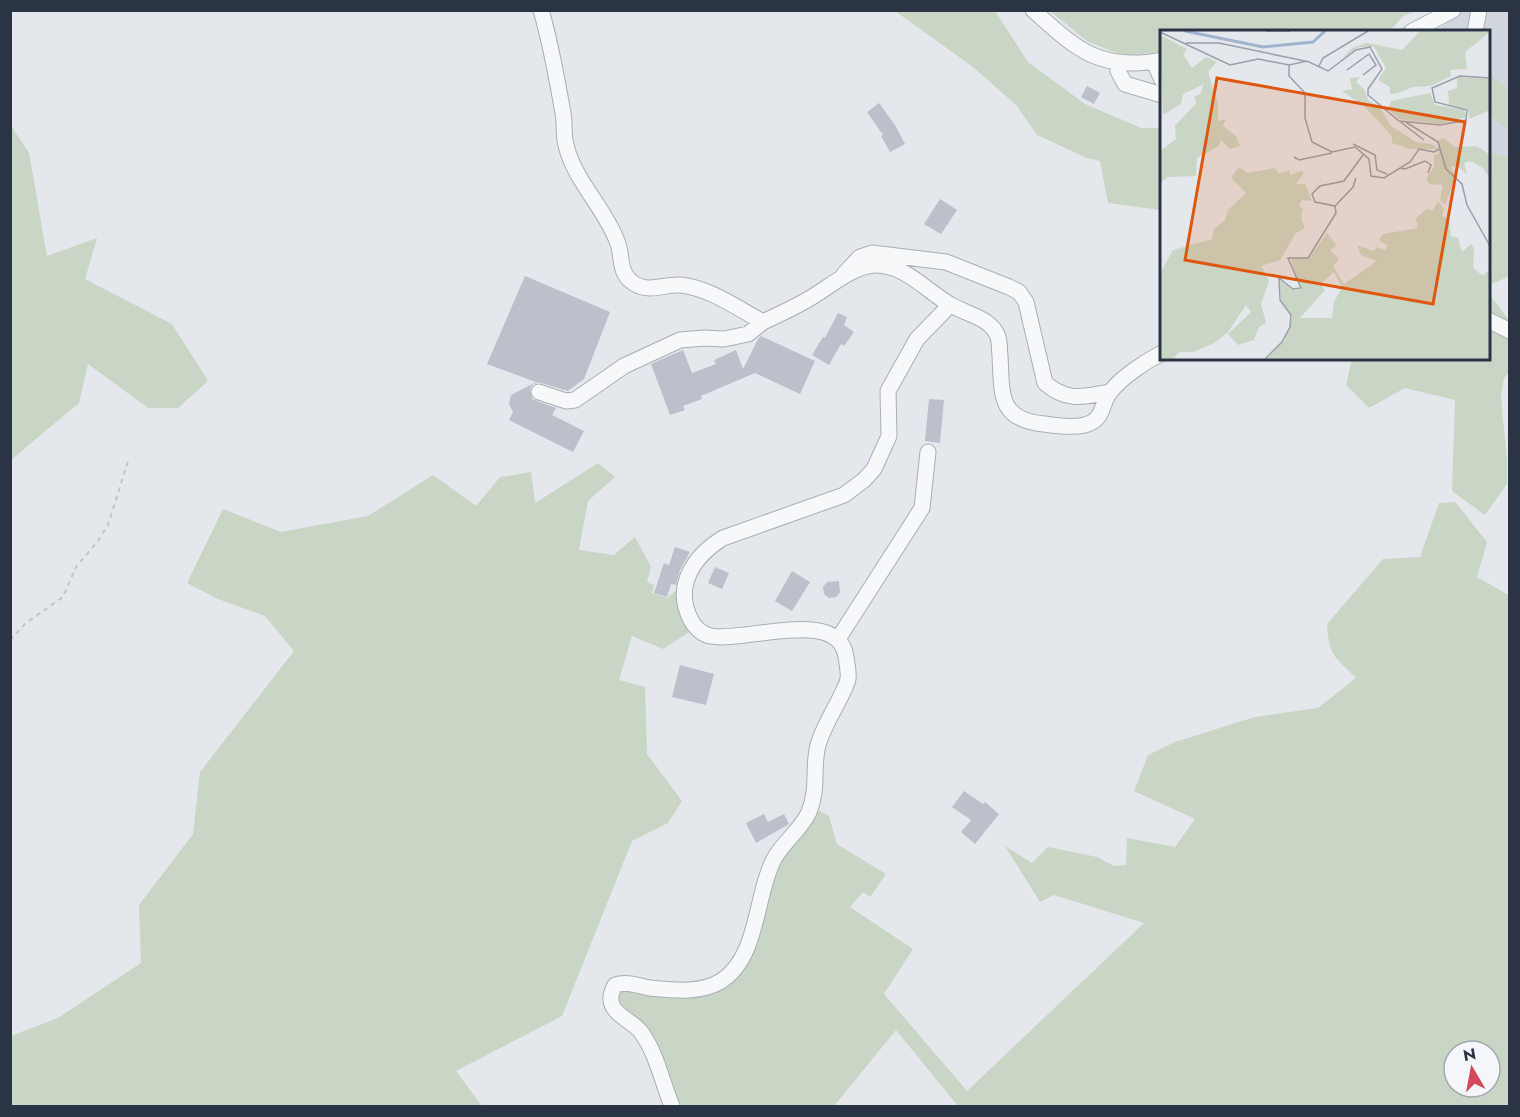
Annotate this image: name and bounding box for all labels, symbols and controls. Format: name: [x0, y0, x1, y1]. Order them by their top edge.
inset map: [1160, 30, 1490, 360]
north arrow: [1442, 1039, 1502, 1099]
text: N: [1461, 1042, 1478, 1067]

